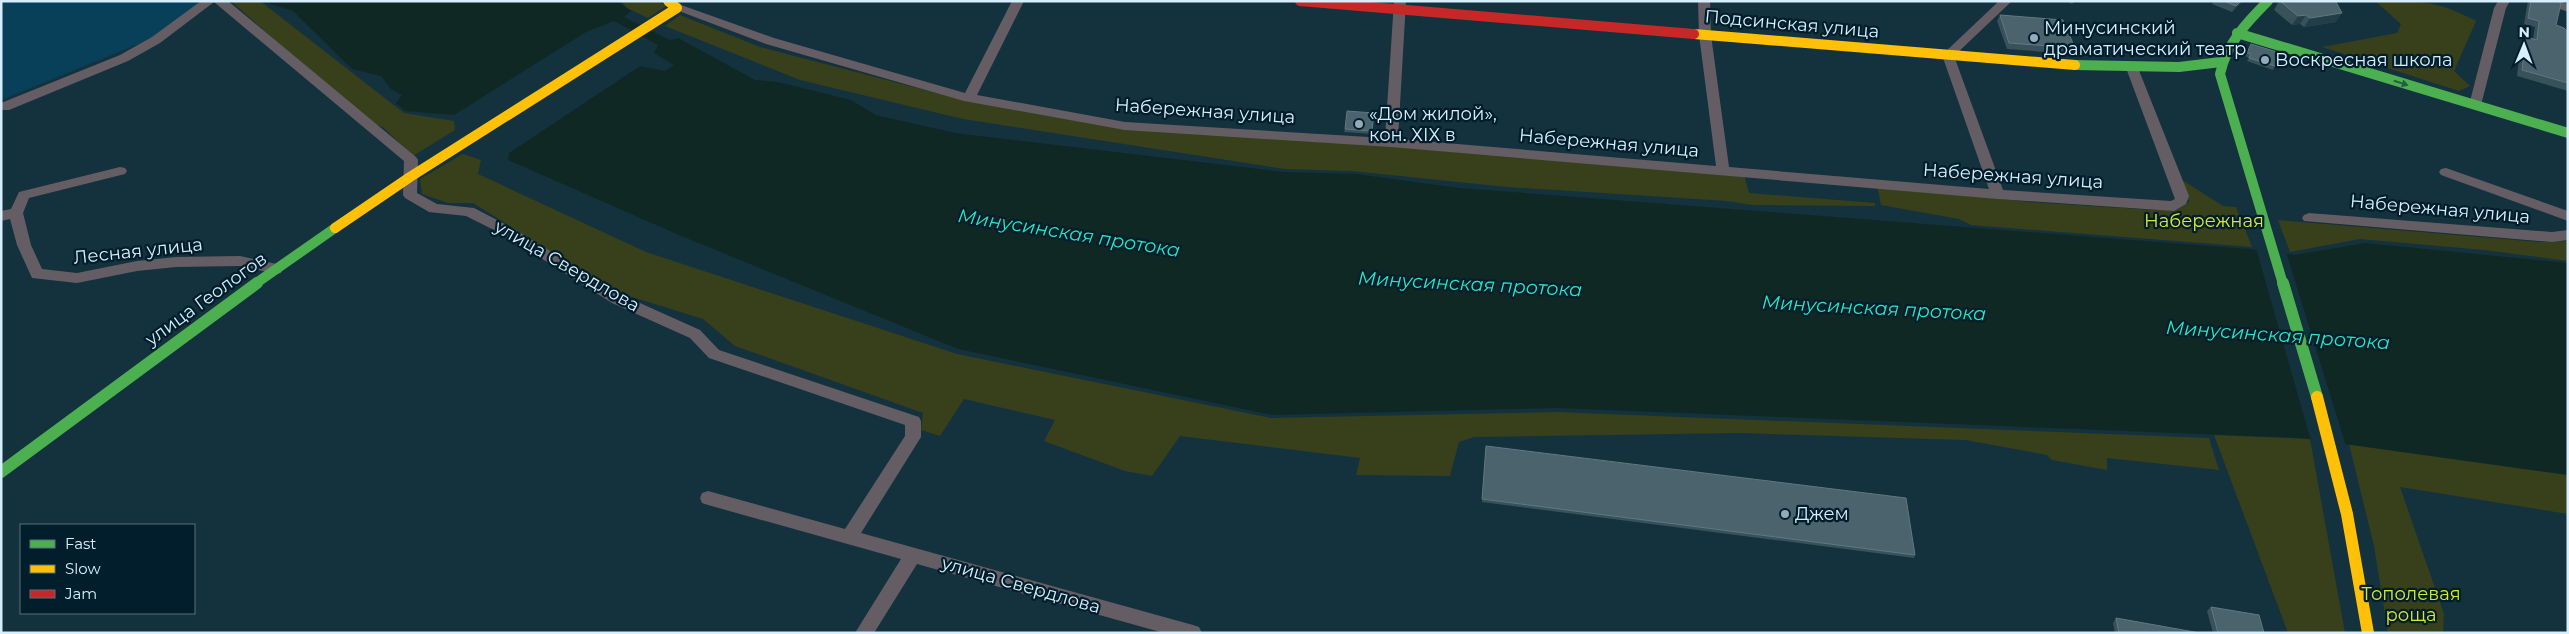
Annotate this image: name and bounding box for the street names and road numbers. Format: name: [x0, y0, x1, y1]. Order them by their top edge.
street label: Подсинская улица: [1704, 5, 1880, 43]
street label: Набережная улица: [1114, 94, 1296, 128]
street label: Набережная улица: [1518, 124, 1700, 162]
street label: Набережная улица: [1922, 159, 2104, 193]
street label: Набережная улица: [2349, 190, 2531, 228]
street label: улица Свердлова: [490, 215, 644, 317]
street label: Лесная улица: [72, 233, 204, 269]
street label: улица Геологов: [140, 248, 271, 351]
street label: улица Свердлова: [938, 552, 1103, 618]

